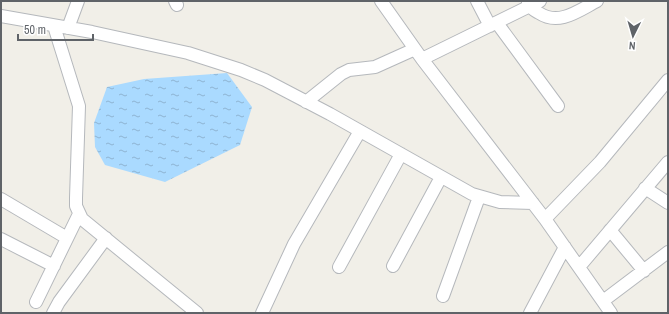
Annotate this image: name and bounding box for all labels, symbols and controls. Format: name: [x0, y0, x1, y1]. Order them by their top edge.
scale bar: [18, 16, 93, 42]
north arrow: [613, 16, 653, 56]
text: 50 m: [24, 22, 46, 38]
text: N: [628, 39, 636, 53]

